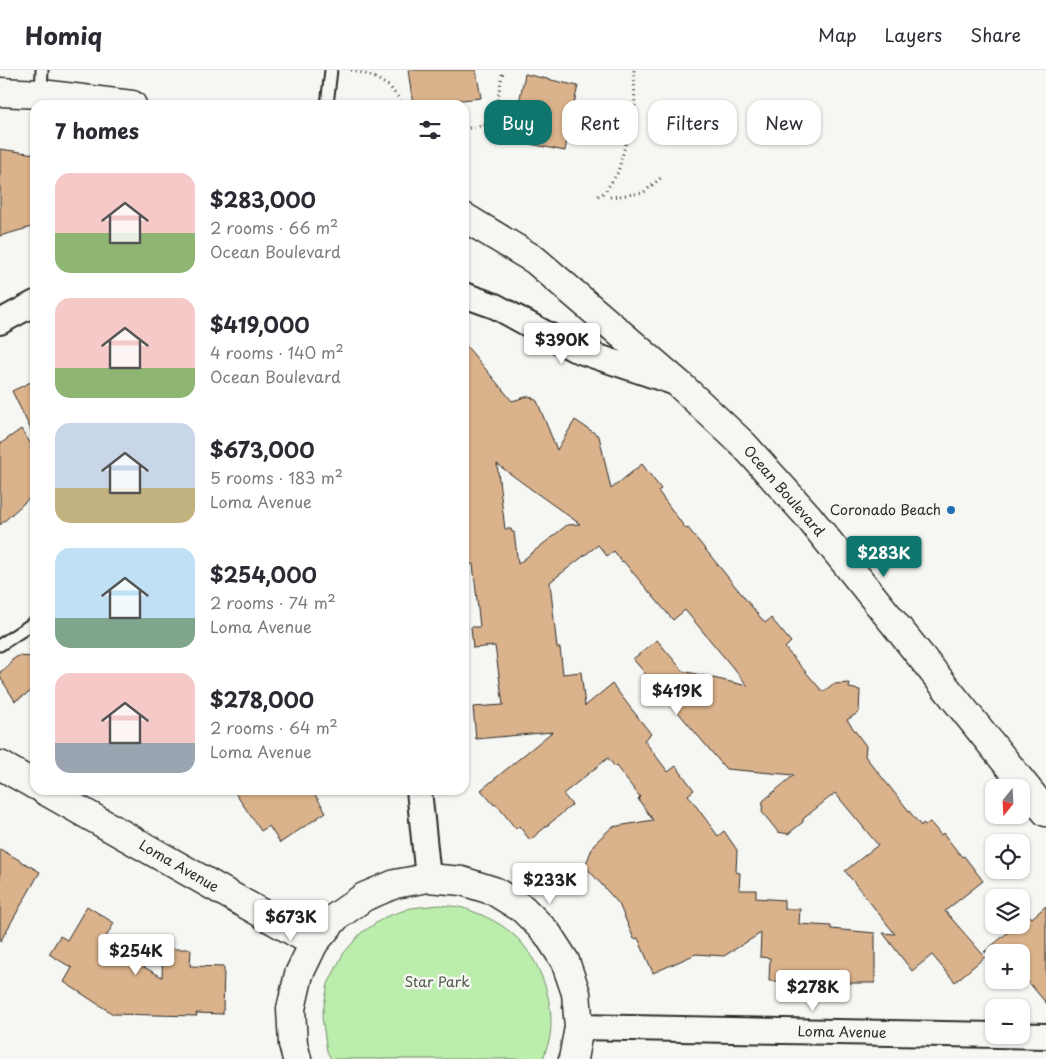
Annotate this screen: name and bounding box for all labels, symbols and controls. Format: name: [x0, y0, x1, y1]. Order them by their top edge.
text: Homiq: [25, 17, 102, 53]
text: Map: [818, 21, 857, 48]
text: Layers: [885, 21, 942, 48]
text: Share: [970, 21, 1021, 48]
chip: Buy: [484, 100, 552, 145]
chip: Rent: [562, 100, 638, 145]
chip: Filters: [648, 100, 737, 145]
chip: New: [747, 100, 821, 145]
text: 7 homes: [55, 114, 139, 146]
icon: filters: [416, 116, 444, 144]
text: $283,000: [210, 183, 316, 215]
icon: home: [95, 193, 155, 253]
text: 2 rooms · 66 m²: [210, 215, 338, 239]
text: Ocean Boulevard: [210, 239, 341, 263]
text: $419,000: [210, 308, 310, 340]
icon: home: [95, 318, 155, 378]
pin: $390K: [527, 322, 597, 365]
text: $390K: [535, 327, 589, 351]
text: 4 rooms · 140 m²: [210, 340, 344, 364]
text: Ocean Boulevard: [210, 364, 341, 388]
text: $673,000: [210, 433, 314, 465]
street label: Ocean Boulevard: [739, 441, 830, 541]
icon: home: [95, 443, 155, 503]
text: 5 rooms · 183 m²: [210, 465, 343, 489]
text: Loma Avenue: [210, 489, 312, 513]
place label: Coronado Beach: [830, 499, 941, 520]
marker: Coronado Beach: [945, 504, 957, 516]
pin: $283K: [849, 536, 919, 578]
text: $283K: [857, 540, 911, 564]
text: $254,000: [210, 558, 317, 590]
icon: home: [95, 568, 155, 628]
text: 2 rooms · 74 m²: [210, 590, 336, 614]
text: Loma Avenue: [210, 614, 312, 638]
pin: $419K: [642, 674, 712, 716]
text: $419K: [652, 678, 702, 702]
text: $278,000: [210, 683, 314, 715]
icon: home: [95, 693, 155, 753]
text: 2 rooms · 64 m²: [210, 715, 338, 739]
text: Loma Avenue: [210, 739, 312, 763]
north arrow: [985, 779, 1030, 824]
map controls: [985, 779, 1030, 1044]
street label: Loma Avenue: [135, 834, 223, 897]
button: locate: [985, 834, 1030, 879]
pin: $233K: [515, 862, 585, 905]
text: $233K: [523, 867, 577, 891]
button: layers: [985, 889, 1030, 934]
pin: $673K: [256, 900, 326, 942]
text: $673K: [265, 904, 317, 928]
pin: $254K: [101, 934, 171, 976]
text: $254K: [109, 938, 163, 962]
button: +: [985, 944, 1030, 989]
pin: $278K: [778, 970, 848, 1012]
park label: Star Park: [404, 971, 470, 992]
text: $278K: [787, 974, 839, 998]
button: −: [985, 999, 1030, 1044]
street label: Loma Avenue: [797, 1020, 887, 1043]

